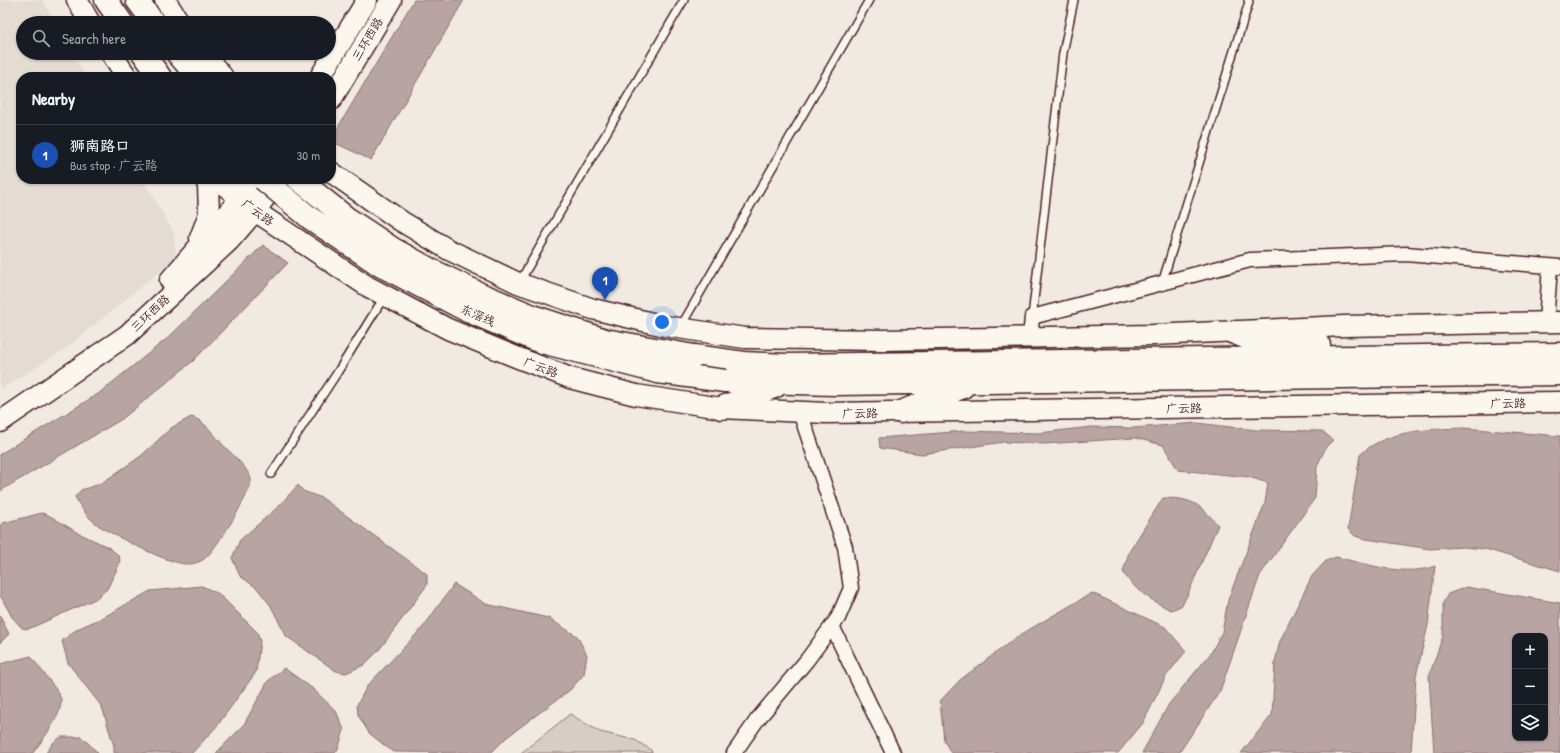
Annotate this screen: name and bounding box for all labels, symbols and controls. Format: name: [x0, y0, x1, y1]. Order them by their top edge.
street label: 三环西路: [347, 14, 387, 64]
search box: [16, 16, 336, 60]
icon: search: [30, 27, 52, 49]
text: Search here: [62, 28, 126, 49]
text: Nearby: [32, 87, 75, 110]
text: 狮南路口: [70, 135, 130, 156]
text: 1: [43, 146, 47, 164]
text: 30 m: [297, 146, 320, 164]
text: Bus stop · 广云路: [70, 156, 158, 174]
street label: 广云路: [238, 195, 278, 229]
pin: 1: [592, 267, 618, 300]
street label: 三环西路: [127, 290, 173, 336]
street label: 东滘线: [458, 300, 498, 330]
your location: [652, 312, 672, 332]
street label: 广云路: [521, 353, 561, 381]
street label: 广云路: [1490, 394, 1526, 412]
street label: 广云路: [1166, 399, 1202, 417]
street label: 广云路: [842, 404, 878, 422]
map controls: [1512, 633, 1548, 741]
button: +: [1512, 633, 1548, 669]
button: −: [1512, 669, 1548, 705]
button: layers: [1512, 705, 1548, 741]

